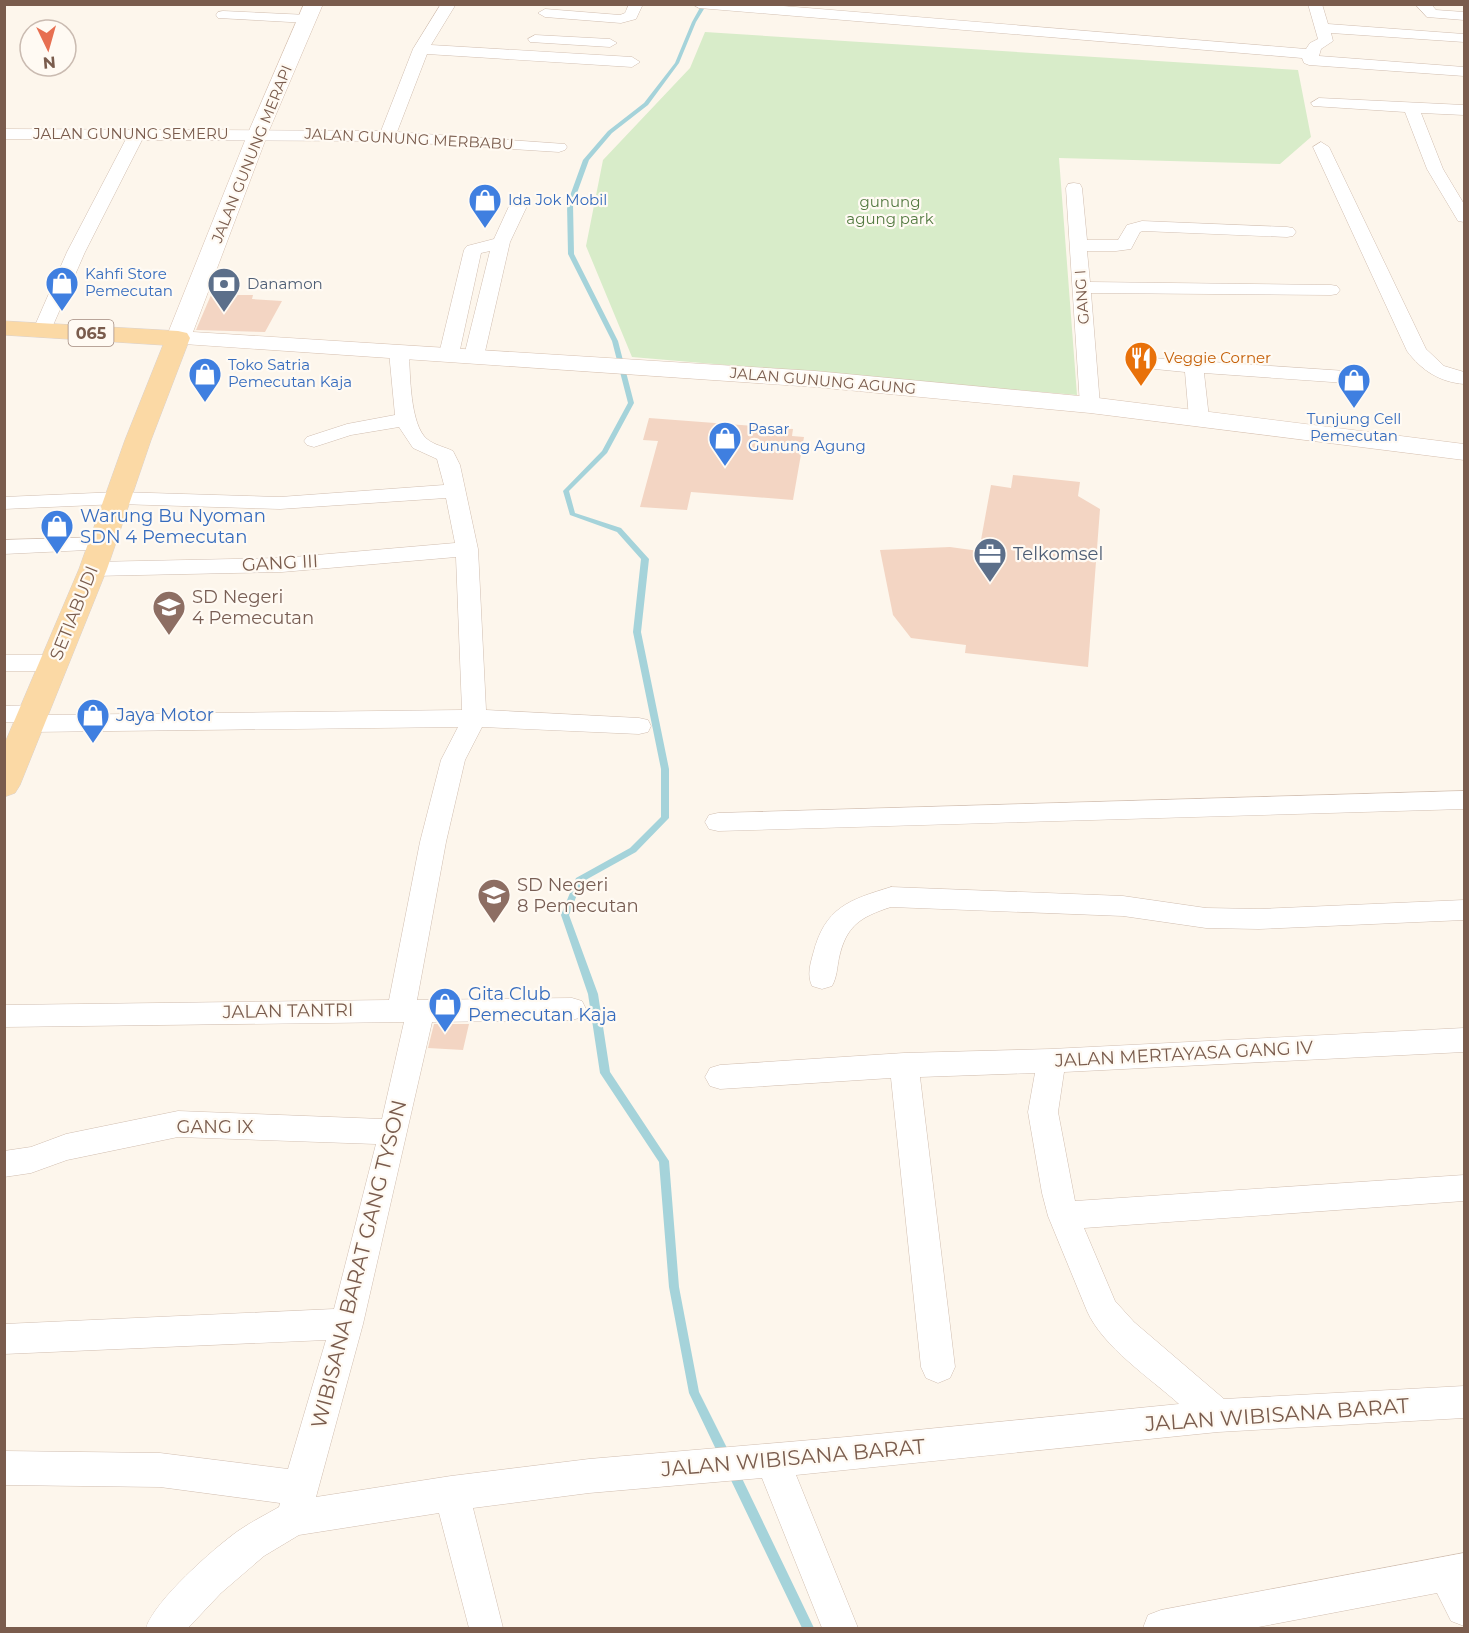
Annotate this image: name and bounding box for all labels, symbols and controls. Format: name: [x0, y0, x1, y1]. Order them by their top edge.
north arrow: [18, 18, 78, 78]
text: N: [42, 52, 57, 72]
street label: JALAN GUNUNG MERAPI: [207, 62, 296, 246]
street label: JALAN GUNUNG MERBABU: [303, 123, 514, 153]
street label: JALAN GUNUNG SEMERU: [32, 124, 229, 143]
shop icon: Ida Jok Mobil: [467, 182, 503, 229]
place label: Ida Jok Mobil: [508, 190, 607, 209]
park label: gunung agung park: [846, 192, 934, 228]
place label: Kahfi Store Pemecutan: [85, 264, 173, 300]
shop icon: Kahfi Store Pemecutan: [44, 265, 80, 312]
bank icon: Danamon: [206, 266, 242, 313]
street label: GANG I: [1070, 269, 1093, 325]
place label: Danamon: [247, 274, 323, 293]
road number: 065: [68, 320, 113, 346]
restaurant icon: Veggie Corner: [1123, 340, 1159, 387]
place label: Veggie Corner: [1164, 348, 1271, 367]
place label: Toko Satria Pemecutan Kaja: [228, 355, 352, 391]
shop icon: Toko Satria Pemecutan Kaja: [187, 356, 223, 403]
shop icon: Tunjung Cell Pemecutan: [1336, 362, 1372, 409]
street label: JALAN GUNUNG AGUNG: [728, 363, 917, 398]
place label: Tunjung Cell Pemecutan: [1307, 409, 1401, 445]
place label: Pasar Gunung Agung: [748, 419, 866, 455]
shop icon: Pasar Gunung Agung: [707, 420, 743, 467]
place label: Warung Bu Nyoman SDN 4 Pemecutan: [80, 505, 266, 548]
shop icon: Warung Bu Nyoman SDN 4 Pemecutan: [39, 508, 75, 555]
office icon: Telkomsel: [972, 536, 1008, 583]
place label: Telkomsel: [1013, 543, 1103, 565]
street label: GANG III: [241, 550, 319, 576]
street label: SETIABUDI: [45, 563, 103, 663]
place label: SD Negeri 4 Pemecutan: [192, 586, 314, 629]
school or university icon: SD Negeri 4 Pemecutan: [151, 589, 187, 636]
shop icon: Jaya Motor: [75, 697, 111, 744]
place label: Jaya Motor: [115, 704, 214, 726]
place label: SD Negeri 8 Pemecutan: [517, 874, 639, 917]
school or university icon: SD Negeri 8 Pemecutan: [476, 877, 512, 924]
place label: Gita Club Pemecutan Kaja: [468, 983, 617, 1026]
shop icon: Gita Club Pemecutan Kaja: [427, 986, 463, 1033]
street label: JALAN TANTRI: [222, 999, 353, 1023]
street label: JALAN MERTAYASA GANG IV: [1053, 1036, 1314, 1072]
street label: WIBISANA BARAT GANG TYSON: [306, 1097, 411, 1431]
street label: GANG IX: [177, 1116, 254, 1138]
street label: JALAN WIBISANA BARAT: [1143, 1393, 1410, 1436]
street label: JALAN WIBISANA BARAT: [659, 1434, 926, 1482]

